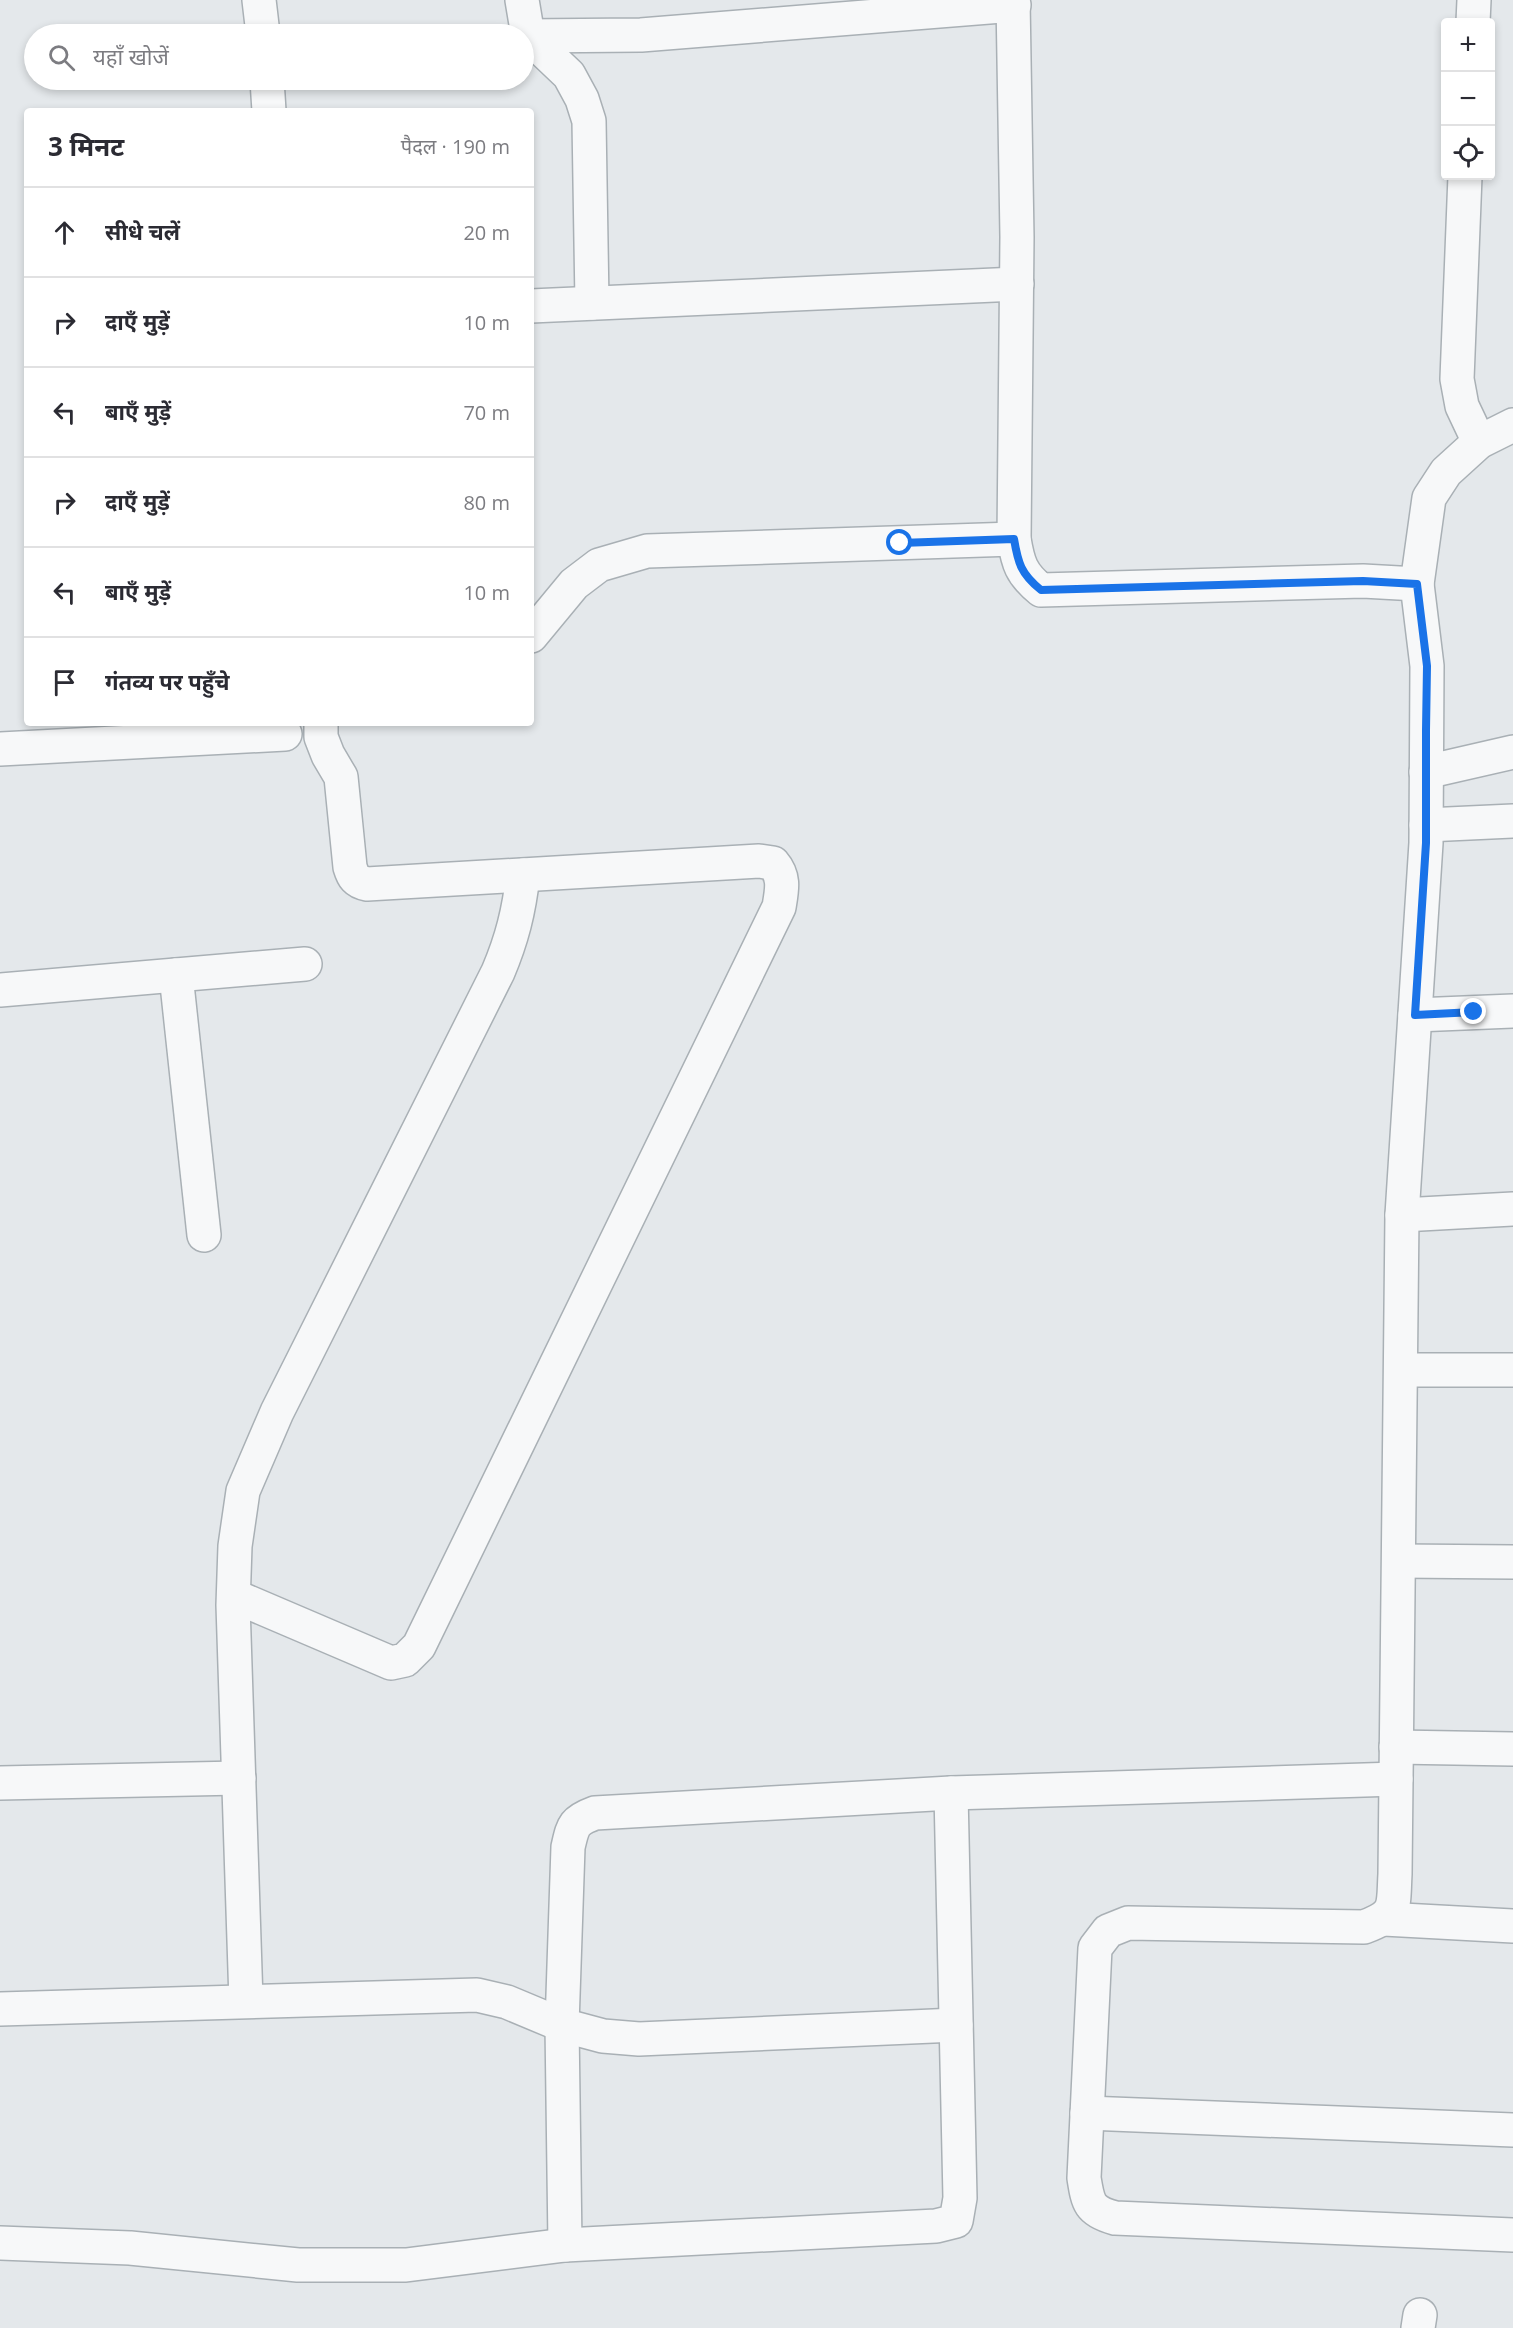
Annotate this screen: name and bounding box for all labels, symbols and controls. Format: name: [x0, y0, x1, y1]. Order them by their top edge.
map controls: [1441, 18, 1495, 180]
button: +: [1441, 18, 1495, 72]
search box: [24, 24, 534, 90]
icon: search: [45, 41, 78, 74]
text: यहाँ खोजें: [93, 41, 169, 71]
button: −: [1441, 72, 1495, 126]
button: locate: [1441, 126, 1495, 180]
text: 3 मिनट: [48, 128, 124, 164]
text: पैदल · 190 m: [401, 133, 510, 160]
icon: ahead: [48, 216, 81, 249]
text: सीधे चलें: [105, 216, 180, 246]
text: 20 m: [463, 219, 510, 246]
icon: right: [48, 306, 81, 339]
text: दाएँ मुड़ें: [105, 306, 170, 336]
text: 10 m: [463, 309, 510, 336]
icon: left: [48, 396, 81, 429]
text: बाएँ मुड़ें: [105, 396, 171, 426]
text: 70 m: [463, 399, 510, 426]
icon: right: [48, 486, 81, 519]
text: दाएँ मुड़ें: [105, 486, 170, 516]
text: 80 m: [463, 489, 510, 516]
route start: [886, 529, 912, 555]
icon: left: [48, 576, 81, 609]
text: बाएँ मुड़ें: [105, 576, 171, 606]
text: 10 m: [463, 579, 510, 606]
icon: arrive: [48, 666, 81, 699]
text: गंतव्य पर पहुँचे: [105, 666, 230, 696]
route end: [1460, 998, 1486, 1024]

